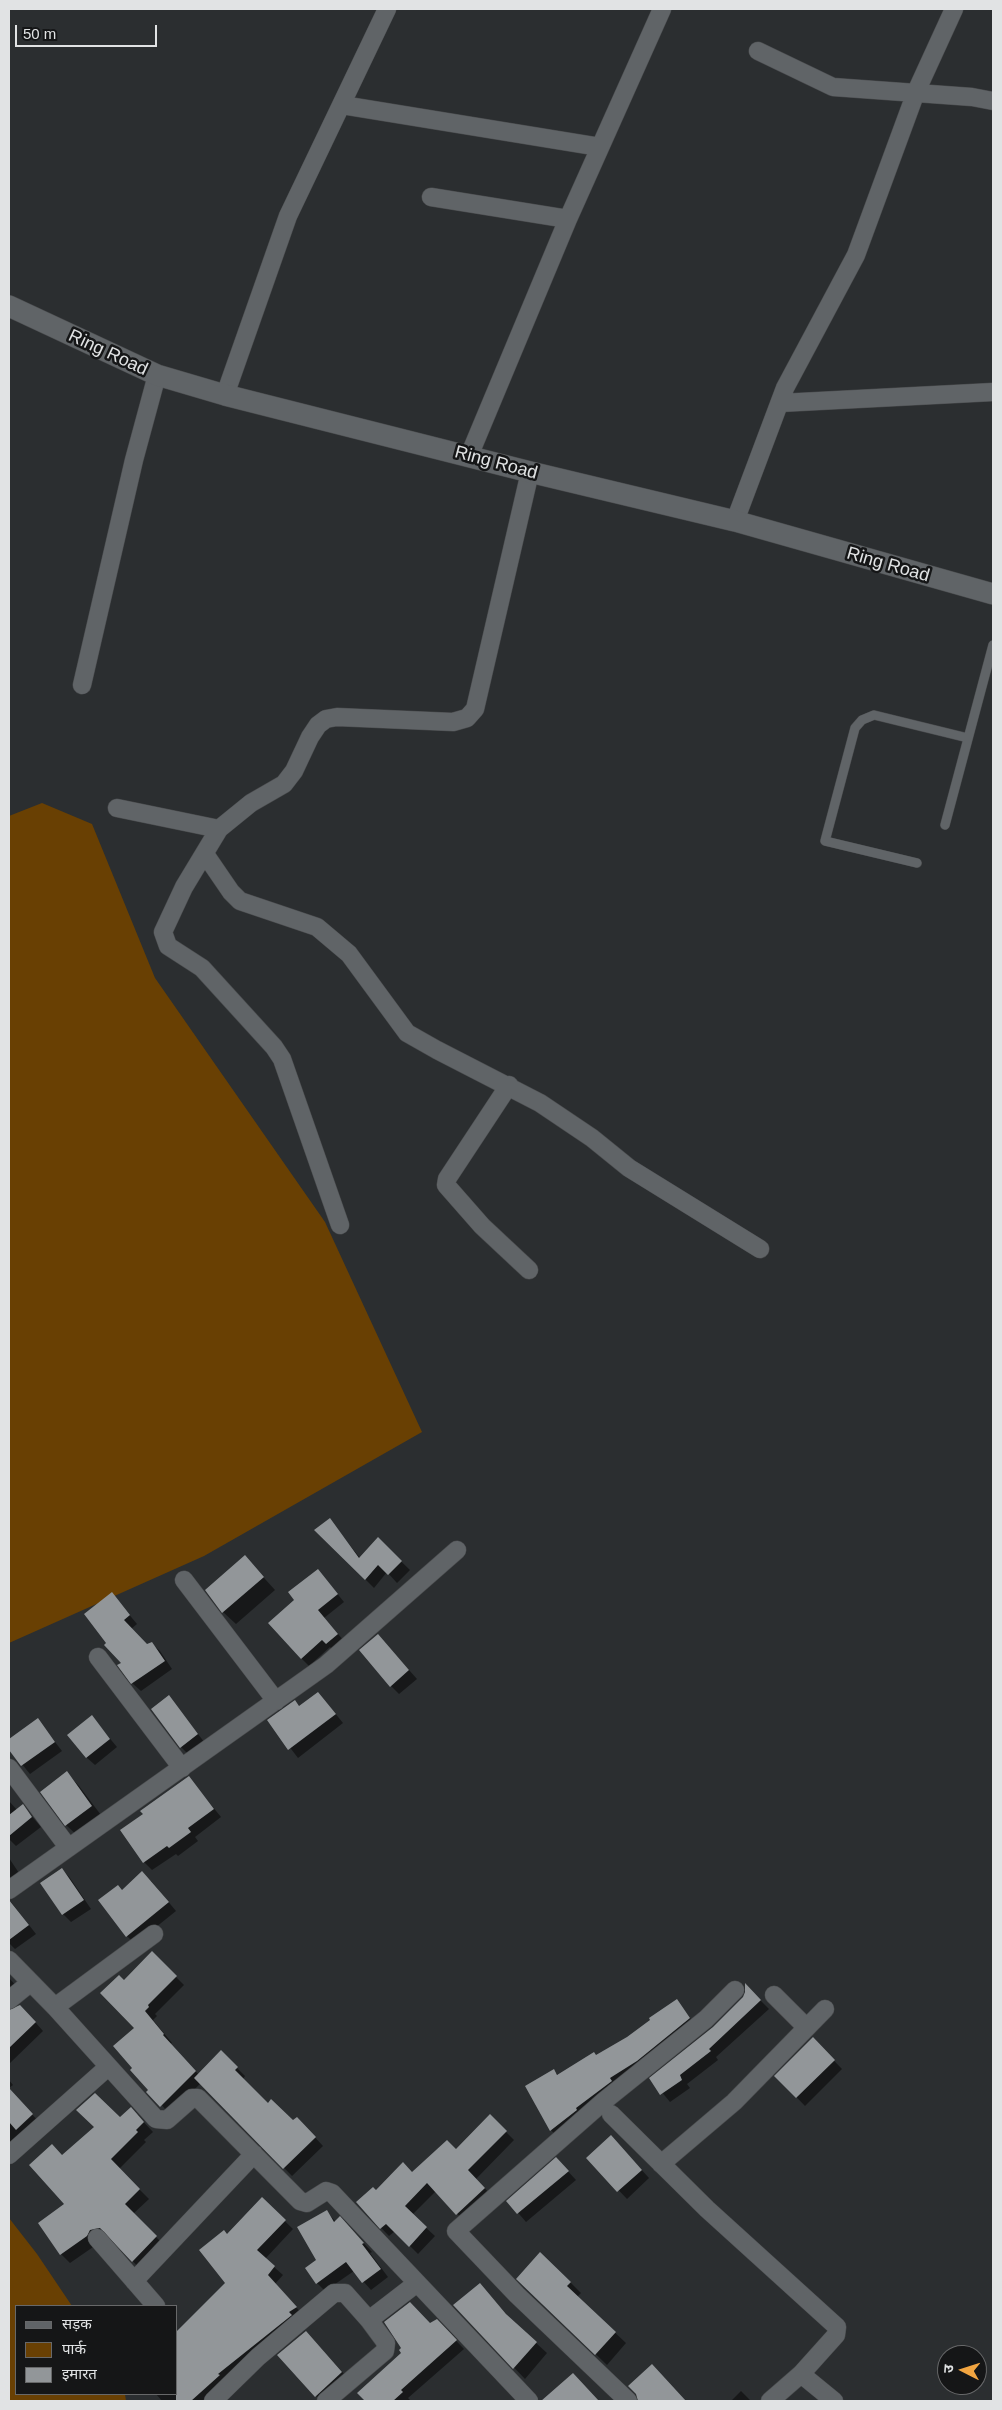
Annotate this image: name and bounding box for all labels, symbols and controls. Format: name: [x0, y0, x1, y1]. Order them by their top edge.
scale bar: [18, 15, 160, 47]
text: 50 m: [23, 25, 56, 42]
street label: Ring Road: [65, 325, 151, 381]
street label: Ring Road: [452, 442, 540, 484]
street label: Ring Road: [844, 543, 932, 587]
legend: [15, 2305, 178, 2395]
text: सड़क: [62, 2315, 92, 2332]
text: पार्क: [62, 2340, 86, 2357]
north arrow: [937, 2345, 987, 2395]
text: उ: [940, 2364, 956, 2374]
text: इमारत: [62, 2365, 97, 2382]

